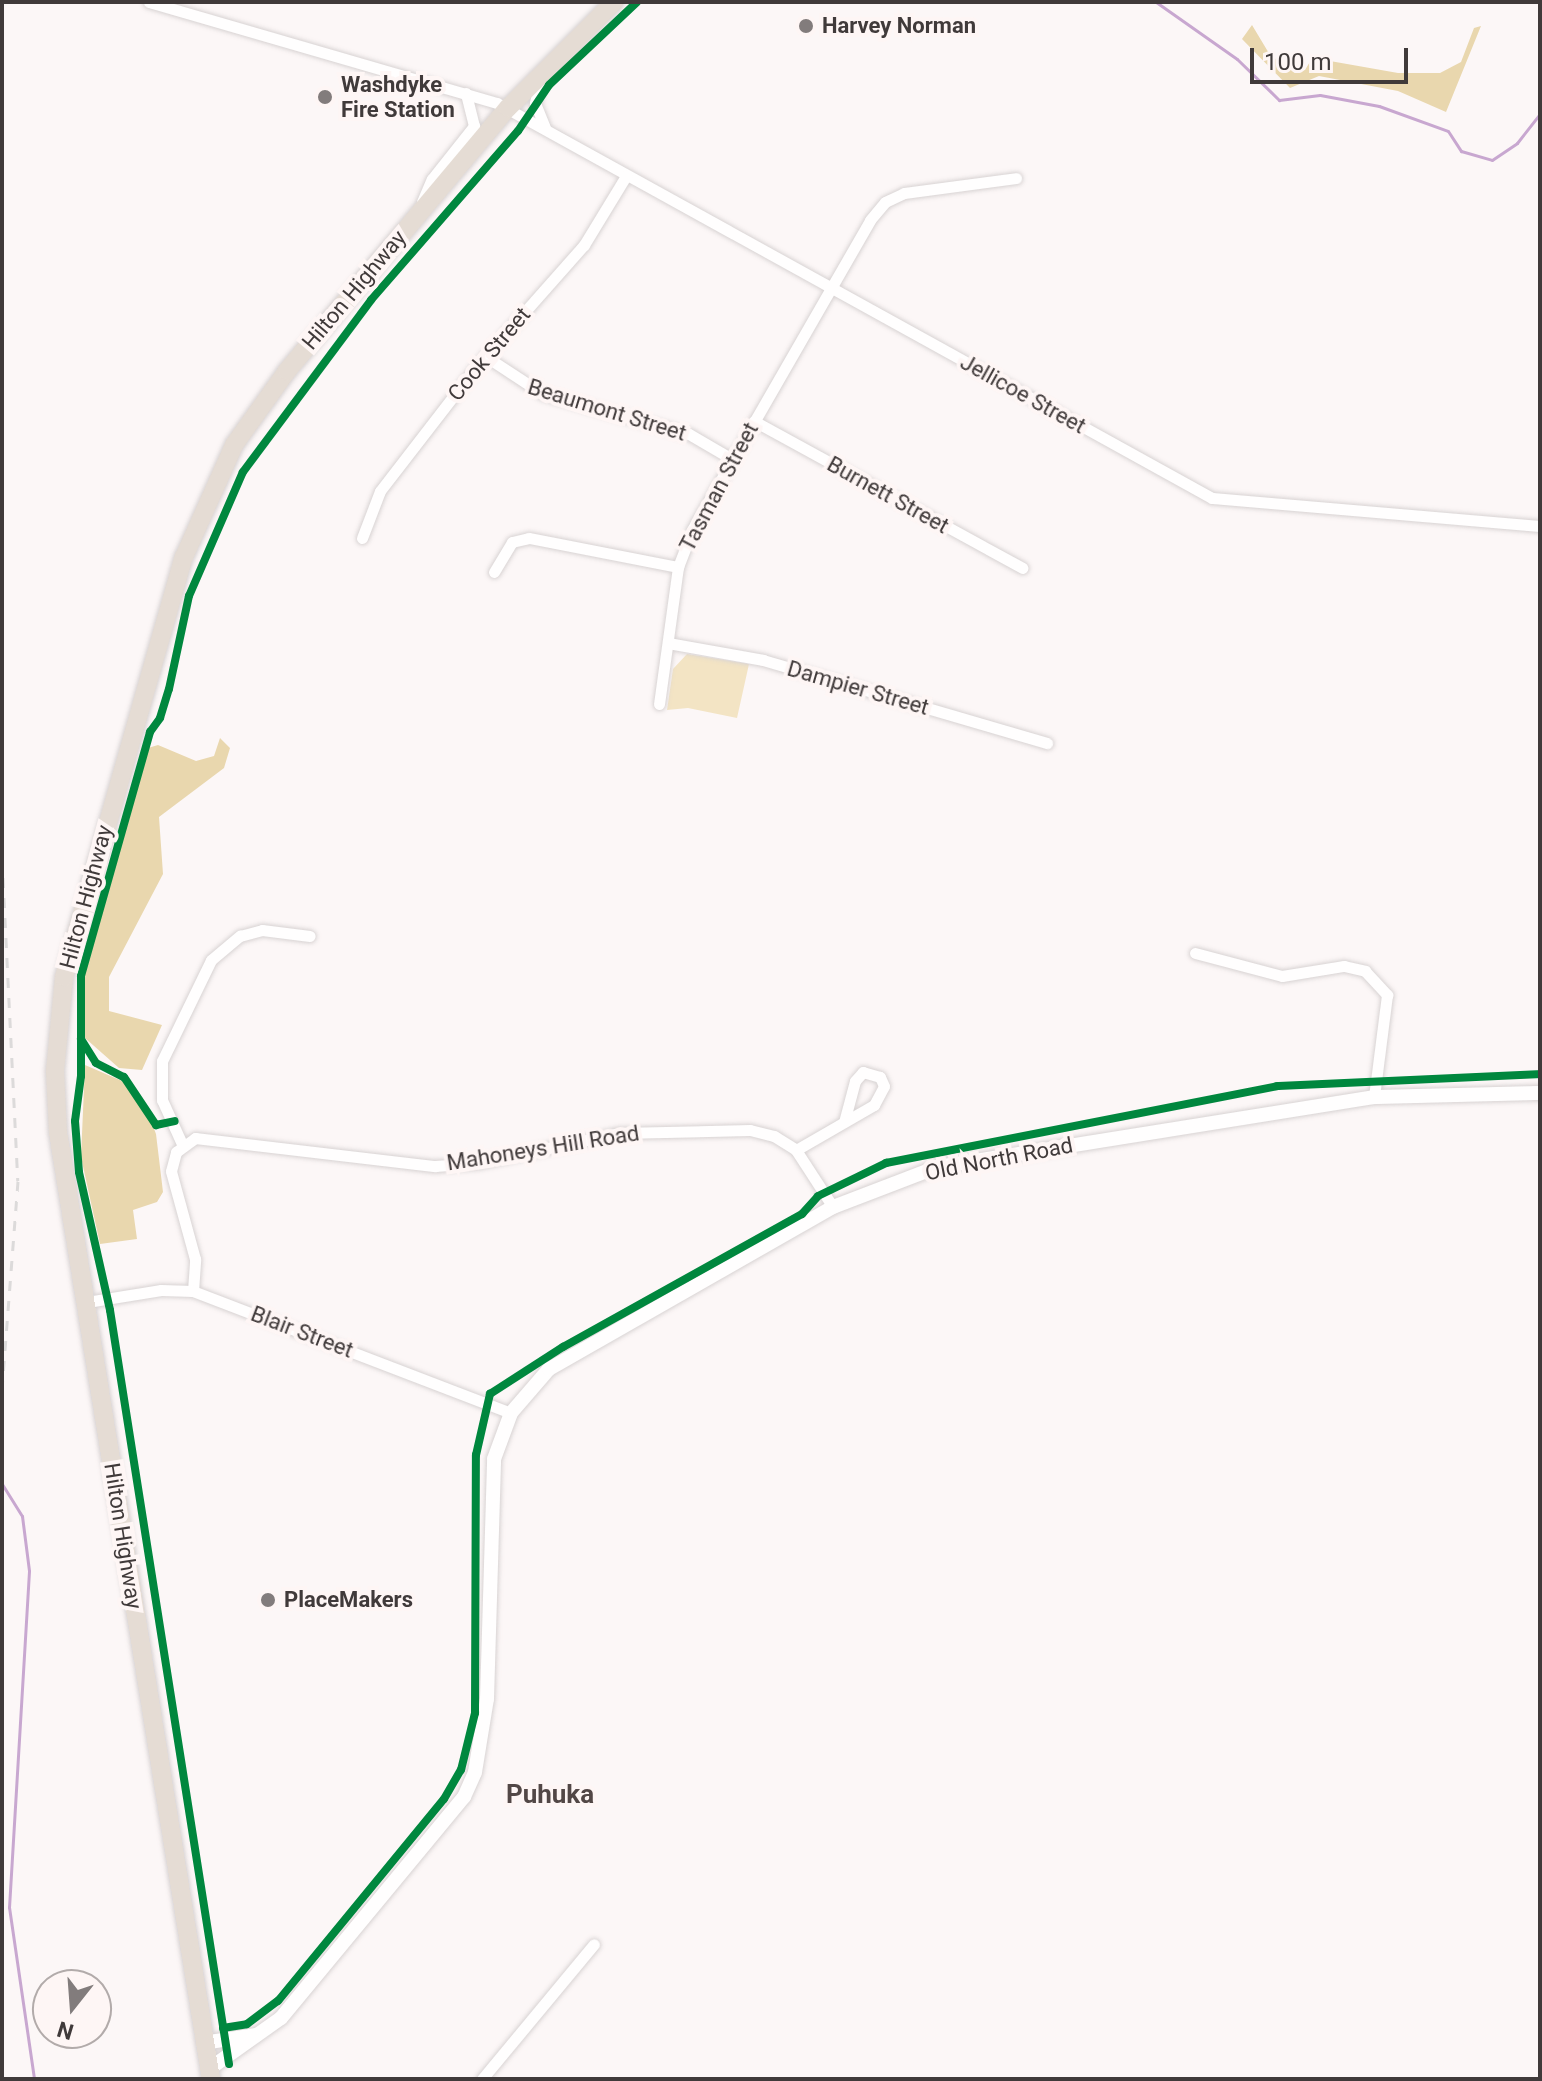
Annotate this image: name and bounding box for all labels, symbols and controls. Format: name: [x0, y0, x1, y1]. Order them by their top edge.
place label: Harvey Norman: [822, 13, 976, 39]
marker: Harvey Norman: [797, 17, 815, 35]
scale bar: [1254, 32, 1412, 82]
text: 100 m: [1264, 48, 1331, 76]
place label: Washdyke Fire Station: [341, 71, 455, 122]
marker: Washdyke Fire Station: [316, 88, 334, 106]
street label: Hilton Highway: [296, 225, 412, 355]
street label: Cook Street: [442, 302, 536, 406]
street label: Jellicoe Street: [956, 349, 1090, 439]
street label: Beaumont Street: [525, 373, 689, 447]
street label: Tasman Street: [674, 418, 764, 556]
street label: Burnett Street: [823, 451, 953, 539]
street label: Dampier Street: [784, 655, 932, 721]
street label: Hilton Highway: [54, 822, 118, 972]
street label: Mahoneys Hill Road: [445, 1120, 641, 1176]
street label: Old North Road: [923, 1132, 1075, 1186]
street label: Blair Street: [247, 1300, 357, 1364]
street label: Hilton Highway: [98, 1461, 148, 1611]
place label: PlaceMakers: [284, 1587, 413, 1613]
marker: PlaceMakers: [259, 1591, 277, 1609]
district label: Puhuka: [506, 1779, 594, 1811]
north arrow: [32, 1969, 112, 2049]
text: N: [54, 2016, 77, 2045]

